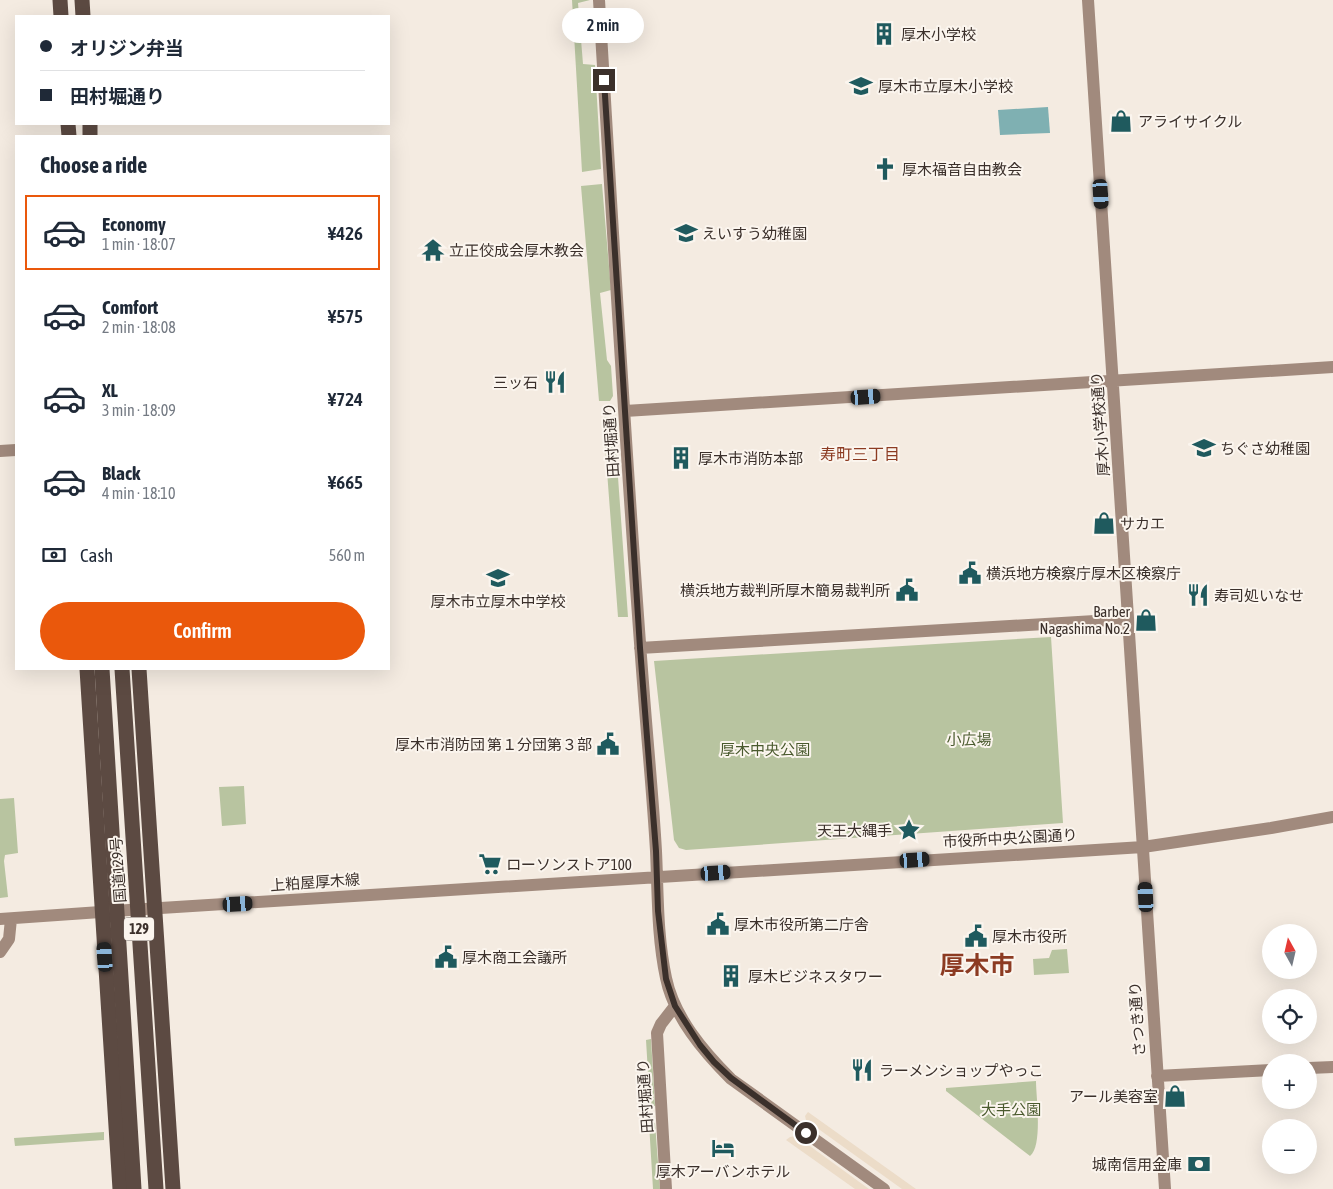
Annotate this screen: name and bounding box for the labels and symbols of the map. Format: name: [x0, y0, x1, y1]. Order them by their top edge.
callout: 2 min: [563, 8, 645, 42]
building icon: 厚木小学校: [871, 21, 897, 47]
place label: 厚木小学校: [901, 26, 976, 43]
route end: [593, 69, 615, 91]
school or university icon: 厚木市立厚木小学校: [848, 73, 874, 99]
place label: 厚木市立厚木小学校: [878, 78, 1013, 95]
shop icon: アライサイクル: [1108, 108, 1134, 134]
place label: アライサイクル: [1138, 113, 1242, 130]
church icon: 厚木福音自由教会: [872, 156, 898, 182]
place label: 厚木福音自由教会: [902, 161, 1022, 178]
car: [1092, 179, 1109, 209]
school or university icon: えいすう幼稚園: [673, 220, 699, 246]
place label: えいすう幼稚園: [702, 225, 807, 242]
temple icon: 立正佼成会厚木教会: [420, 237, 446, 263]
place label: 立正佼成会厚木教会: [449, 242, 584, 259]
restaurant icon: 三ッ石: [542, 369, 568, 395]
street label: 厚木小学校通り: [1088, 371, 1112, 477]
place label: 三ッ石: [493, 374, 538, 391]
car: [850, 388, 881, 406]
street label: 田村堀通り: [600, 402, 622, 478]
school or university icon: ちぐさ幼稚園: [1191, 435, 1217, 461]
place label: ちぐさ幼稚園: [1220, 440, 1310, 457]
building icon: 厚木市消防本部: [668, 445, 694, 471]
district label: 寿町三丁目: [820, 445, 900, 463]
place label: 厚木市消防本部: [698, 450, 803, 467]
shop icon: サカエ: [1091, 510, 1117, 536]
place label: サカエ: [1120, 515, 1165, 532]
public building icon: 横浜地方検察庁厚木区検察庁: [957, 560, 983, 586]
school or university icon: 厚木市立厚木中学校: [485, 565, 511, 591]
place label: 横浜地方検察庁厚木区検察庁: [986, 565, 1181, 582]
public building icon: 横浜地方裁判所厚木簡易裁判所: [894, 577, 920, 603]
place label: 横浜地方裁判所厚木簡易裁判所: [680, 582, 890, 599]
restaurant icon: 寿司処いなせ: [1185, 582, 1211, 608]
place label: 寿司処いなせ: [1214, 587, 1304, 604]
place label: 厚木市立厚木中学校: [430, 593, 566, 610]
place label: Barber Nagashima No.2: [1040, 603, 1131, 637]
shop icon: Barber Nagashima No.2: [1133, 607, 1159, 633]
public building icon: 厚木市消防団 第１分団第３部: [595, 731, 621, 757]
park label: 小広場: [946, 731, 992, 748]
place label: 厚木市消防団 第１分団第３部: [395, 736, 592, 753]
park label: 厚木中央公園: [720, 741, 810, 758]
place icon: 天王大縄手: [896, 817, 922, 843]
place label: 天王大縄手: [817, 822, 892, 839]
street label: 市役所中央公園通り: [942, 826, 1078, 850]
street label: 国道129号: [107, 836, 129, 904]
supermarket icon: ローソンストア100: [477, 851, 503, 877]
car: [899, 851, 930, 869]
place label: ローソンストア100: [506, 856, 632, 873]
car: [700, 864, 731, 882]
street label: 上粕屋厚木線: [270, 870, 360, 894]
car: [1137, 882, 1154, 912]
car: [222, 896, 253, 912]
public building icon: 厚木市役所第二庁舎: [705, 911, 731, 937]
place label: 厚木市役所第二庁舎: [734, 916, 869, 933]
road number: 129: [124, 918, 154, 941]
public building icon: 厚木市役所: [963, 923, 989, 949]
north arrow: [1262, 924, 1318, 979]
place label: 厚木市役所: [992, 928, 1067, 945]
car: [96, 942, 113, 972]
public building icon: 厚木商工会議所: [433, 944, 459, 970]
place label: 厚木商工会議所: [462, 949, 567, 966]
district label: 厚木市: [939, 951, 1015, 979]
building icon: 厚木ビジネスタワー: [718, 963, 744, 989]
place label: 厚木ビジネスタワー: [748, 968, 883, 985]
street label: さつき通り: [1126, 981, 1148, 1057]
restaurant icon: ラーメンショップやっこ: [849, 1057, 875, 1083]
street label: 田村堀通り: [634, 1058, 656, 1134]
place label: ラーメンショップやっこ: [879, 1062, 1043, 1079]
shop icon: アール美容室: [1162, 1083, 1188, 1109]
place label: アール美容室: [1069, 1088, 1158, 1105]
park label: 大手公園: [981, 1101, 1041, 1118]
route start: [795, 1122, 817, 1144]
hotel icon: 厚木アーバンホテル: [710, 1135, 736, 1161]
bank icon: 城南信用金庫: [1186, 1151, 1212, 1177]
place label: 城南信用金庫: [1092, 1156, 1182, 1173]
place label: 厚木アーバンホテル: [656, 1163, 790, 1180]

